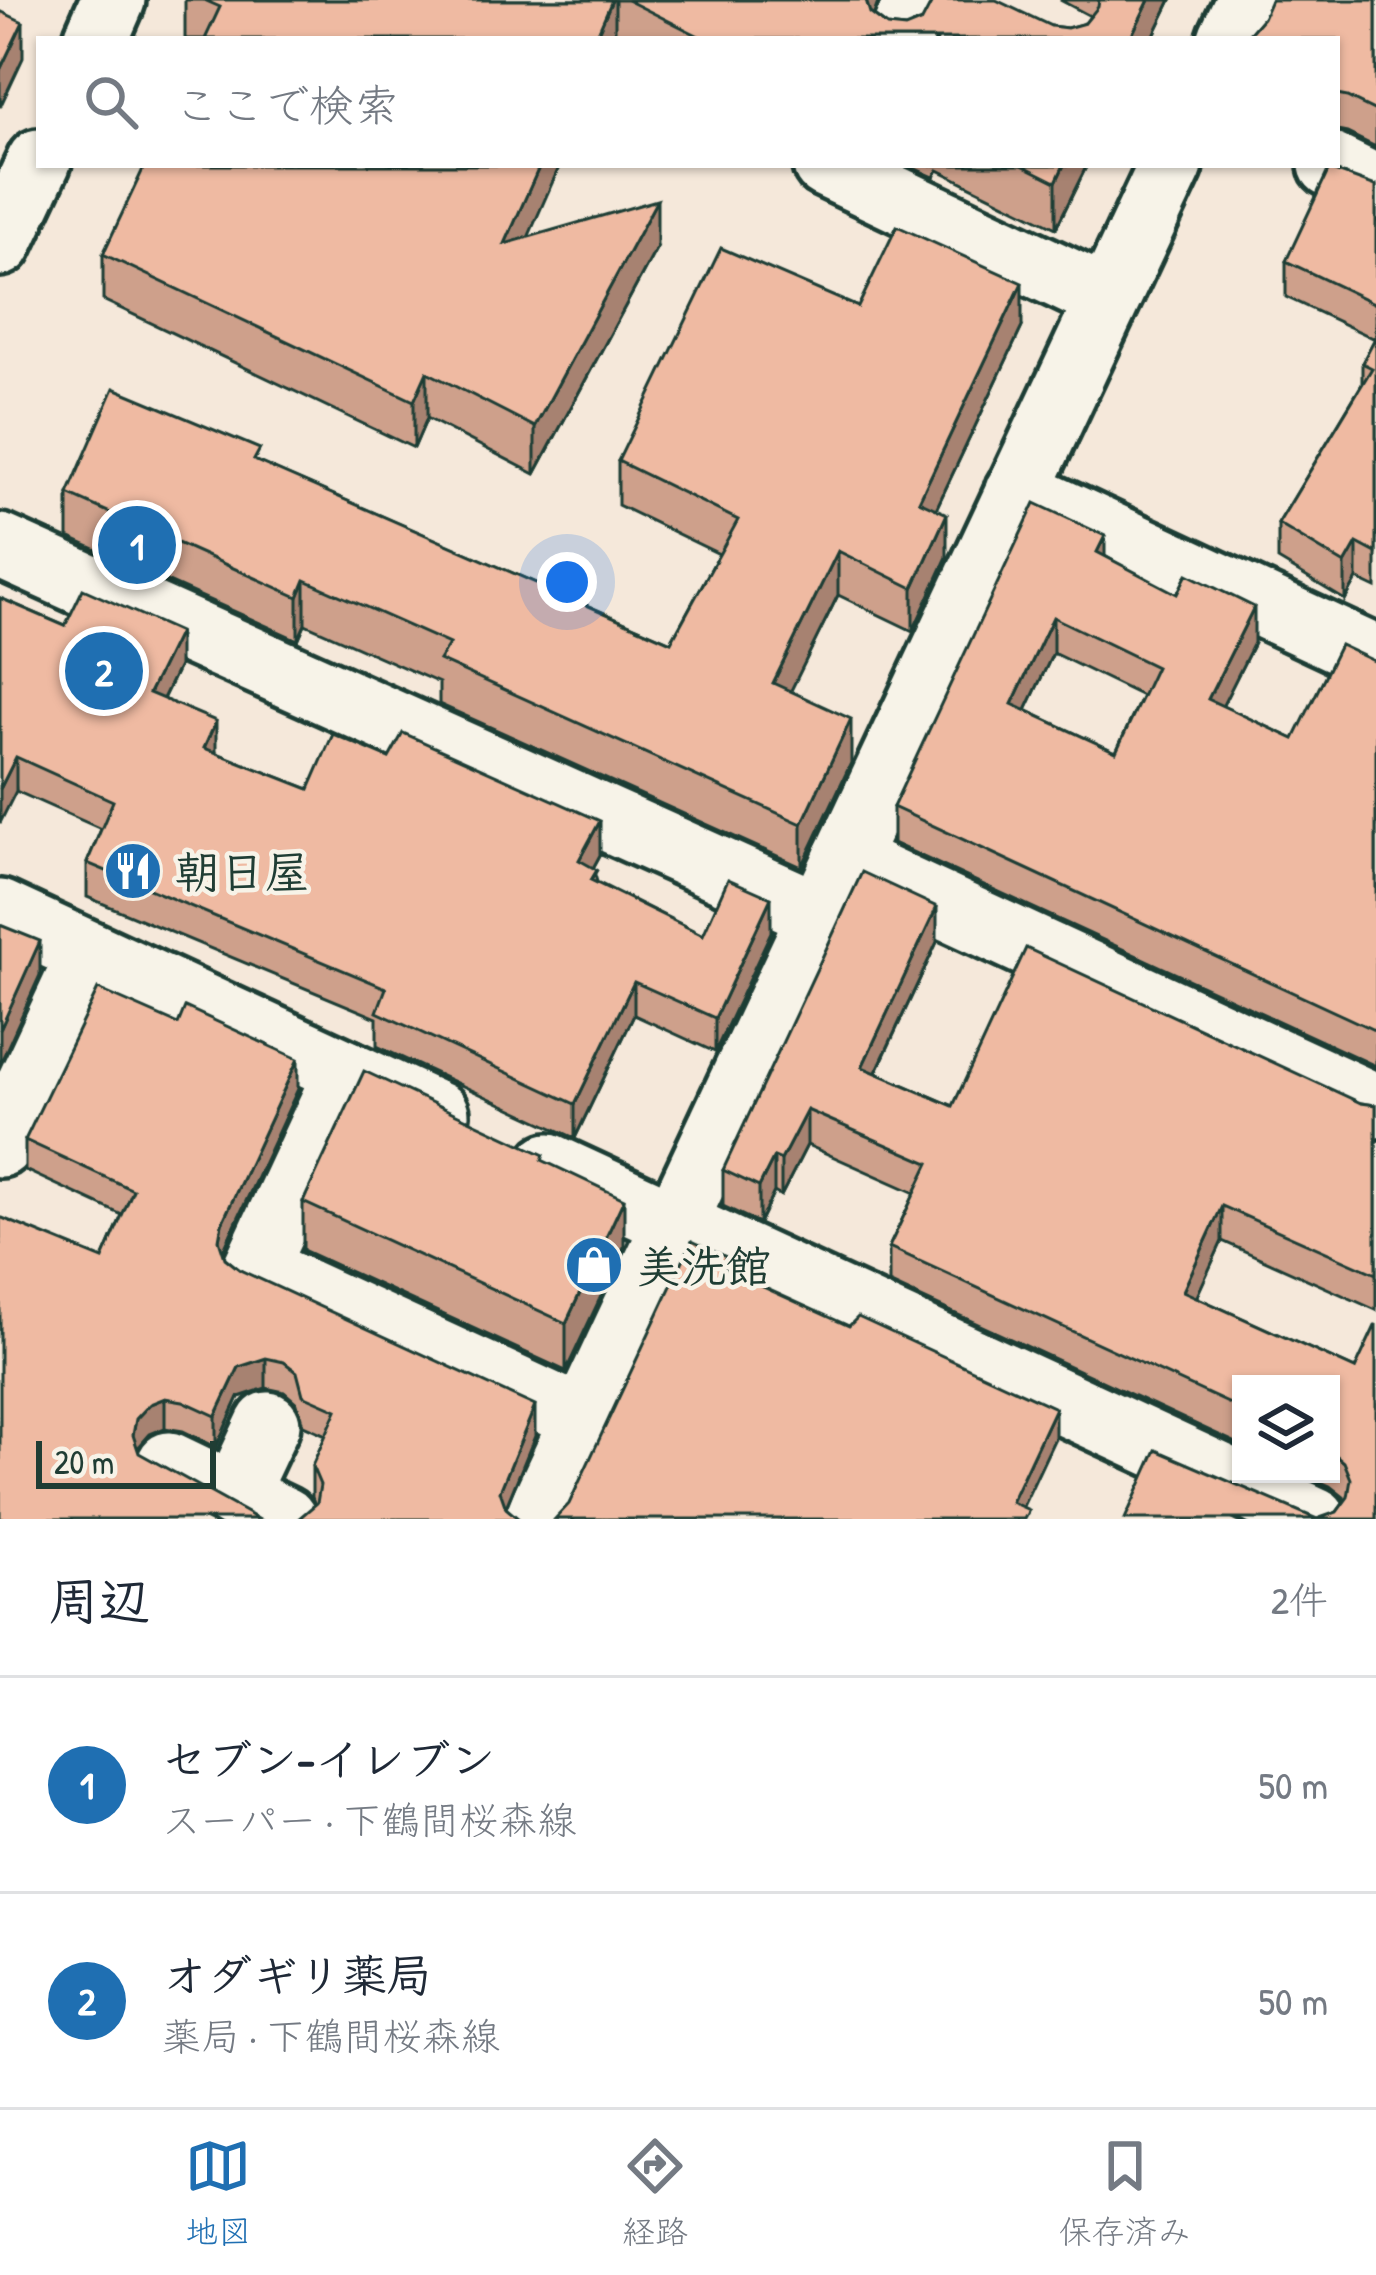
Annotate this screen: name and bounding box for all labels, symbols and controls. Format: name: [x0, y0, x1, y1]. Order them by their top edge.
search box: [36, 36, 1340, 168]
icon: search: [78, 69, 144, 135]
text: ここで検索: [174, 74, 399, 135]
pin: 1: [98, 500, 176, 590]
your location: [537, 552, 597, 612]
pin: 2: [65, 626, 143, 716]
restaurant icon: 朝日屋: [102, 840, 164, 902]
place label: 朝日屋: [175, 841, 310, 902]
shop icon: 美洗館: [563, 1234, 625, 1296]
place label: 美洗館: [636, 1235, 771, 1296]
map controls: [1232, 1375, 1340, 1483]
button: layers: [1232, 1375, 1340, 1483]
scale bar: [36, 1435, 216, 1488]
text: 20 m: [54, 1440, 114, 1484]
text: 周辺: [48, 1566, 150, 1635]
text: 2件: [1271, 1573, 1328, 1626]
text: セブン-イレブン: [162, 1728, 495, 1789]
text: 1: [80, 1758, 94, 1811]
text: 50 m: [1259, 1758, 1328, 1811]
text: スーパー · 下鶴間桜森線: [162, 1793, 576, 1846]
text: オダギリ薬局: [162, 1944, 432, 2005]
text: 2: [78, 1974, 96, 2027]
text: 50 m: [1259, 1974, 1328, 2027]
text: 薬局 · 下鶴間桜森線: [162, 2009, 500, 2062]
tab: 地図: [185, 2133, 251, 2253]
tab: 経路: [622, 2133, 688, 2253]
tab: 保存済み: [1059, 2133, 1191, 2253]

